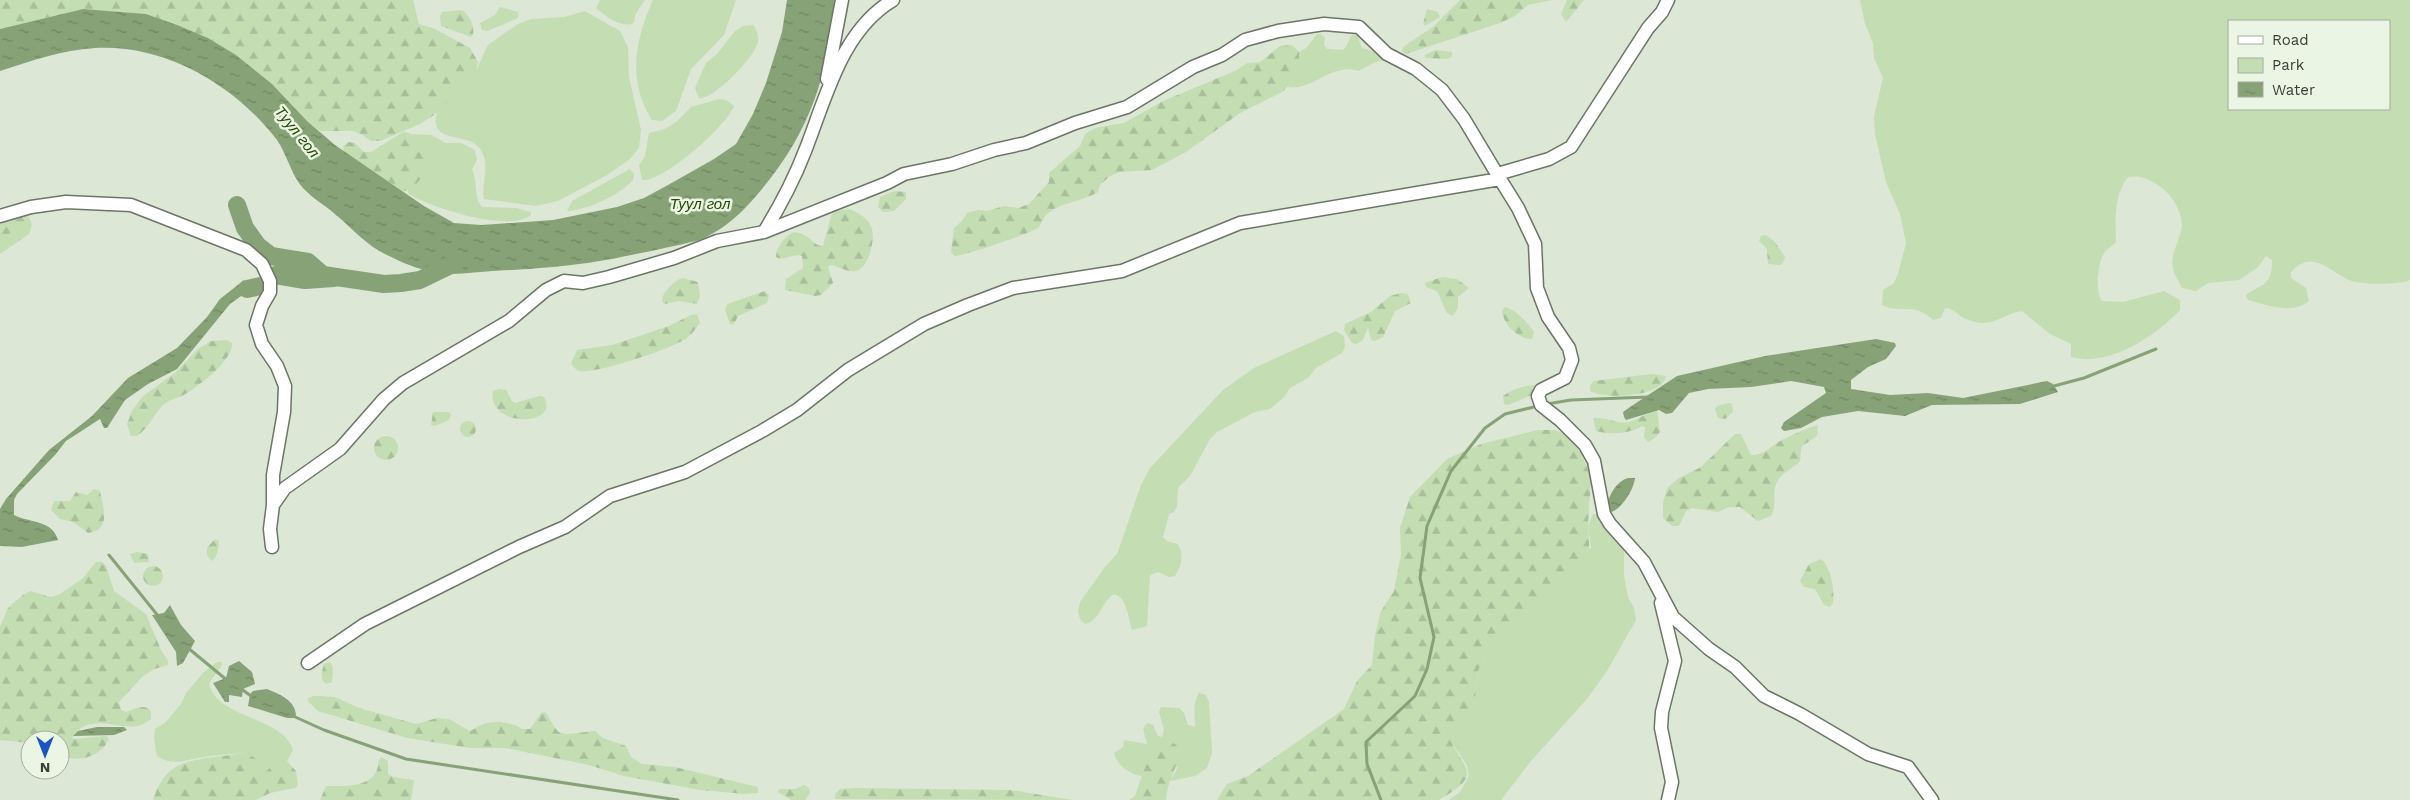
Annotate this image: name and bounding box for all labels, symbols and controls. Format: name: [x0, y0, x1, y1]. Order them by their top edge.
legend: [2228, 20, 2390, 110]
text: Road: [2272, 31, 2309, 49]
text: Park: [2272, 56, 2305, 74]
text: Water: [2272, 81, 2315, 99]
water label: Туул гол: [271, 103, 323, 162]
water label: Туул гол: [670, 195, 731, 213]
north arrow: [20, 730, 70, 780]
text: N: [40, 760, 50, 776]

